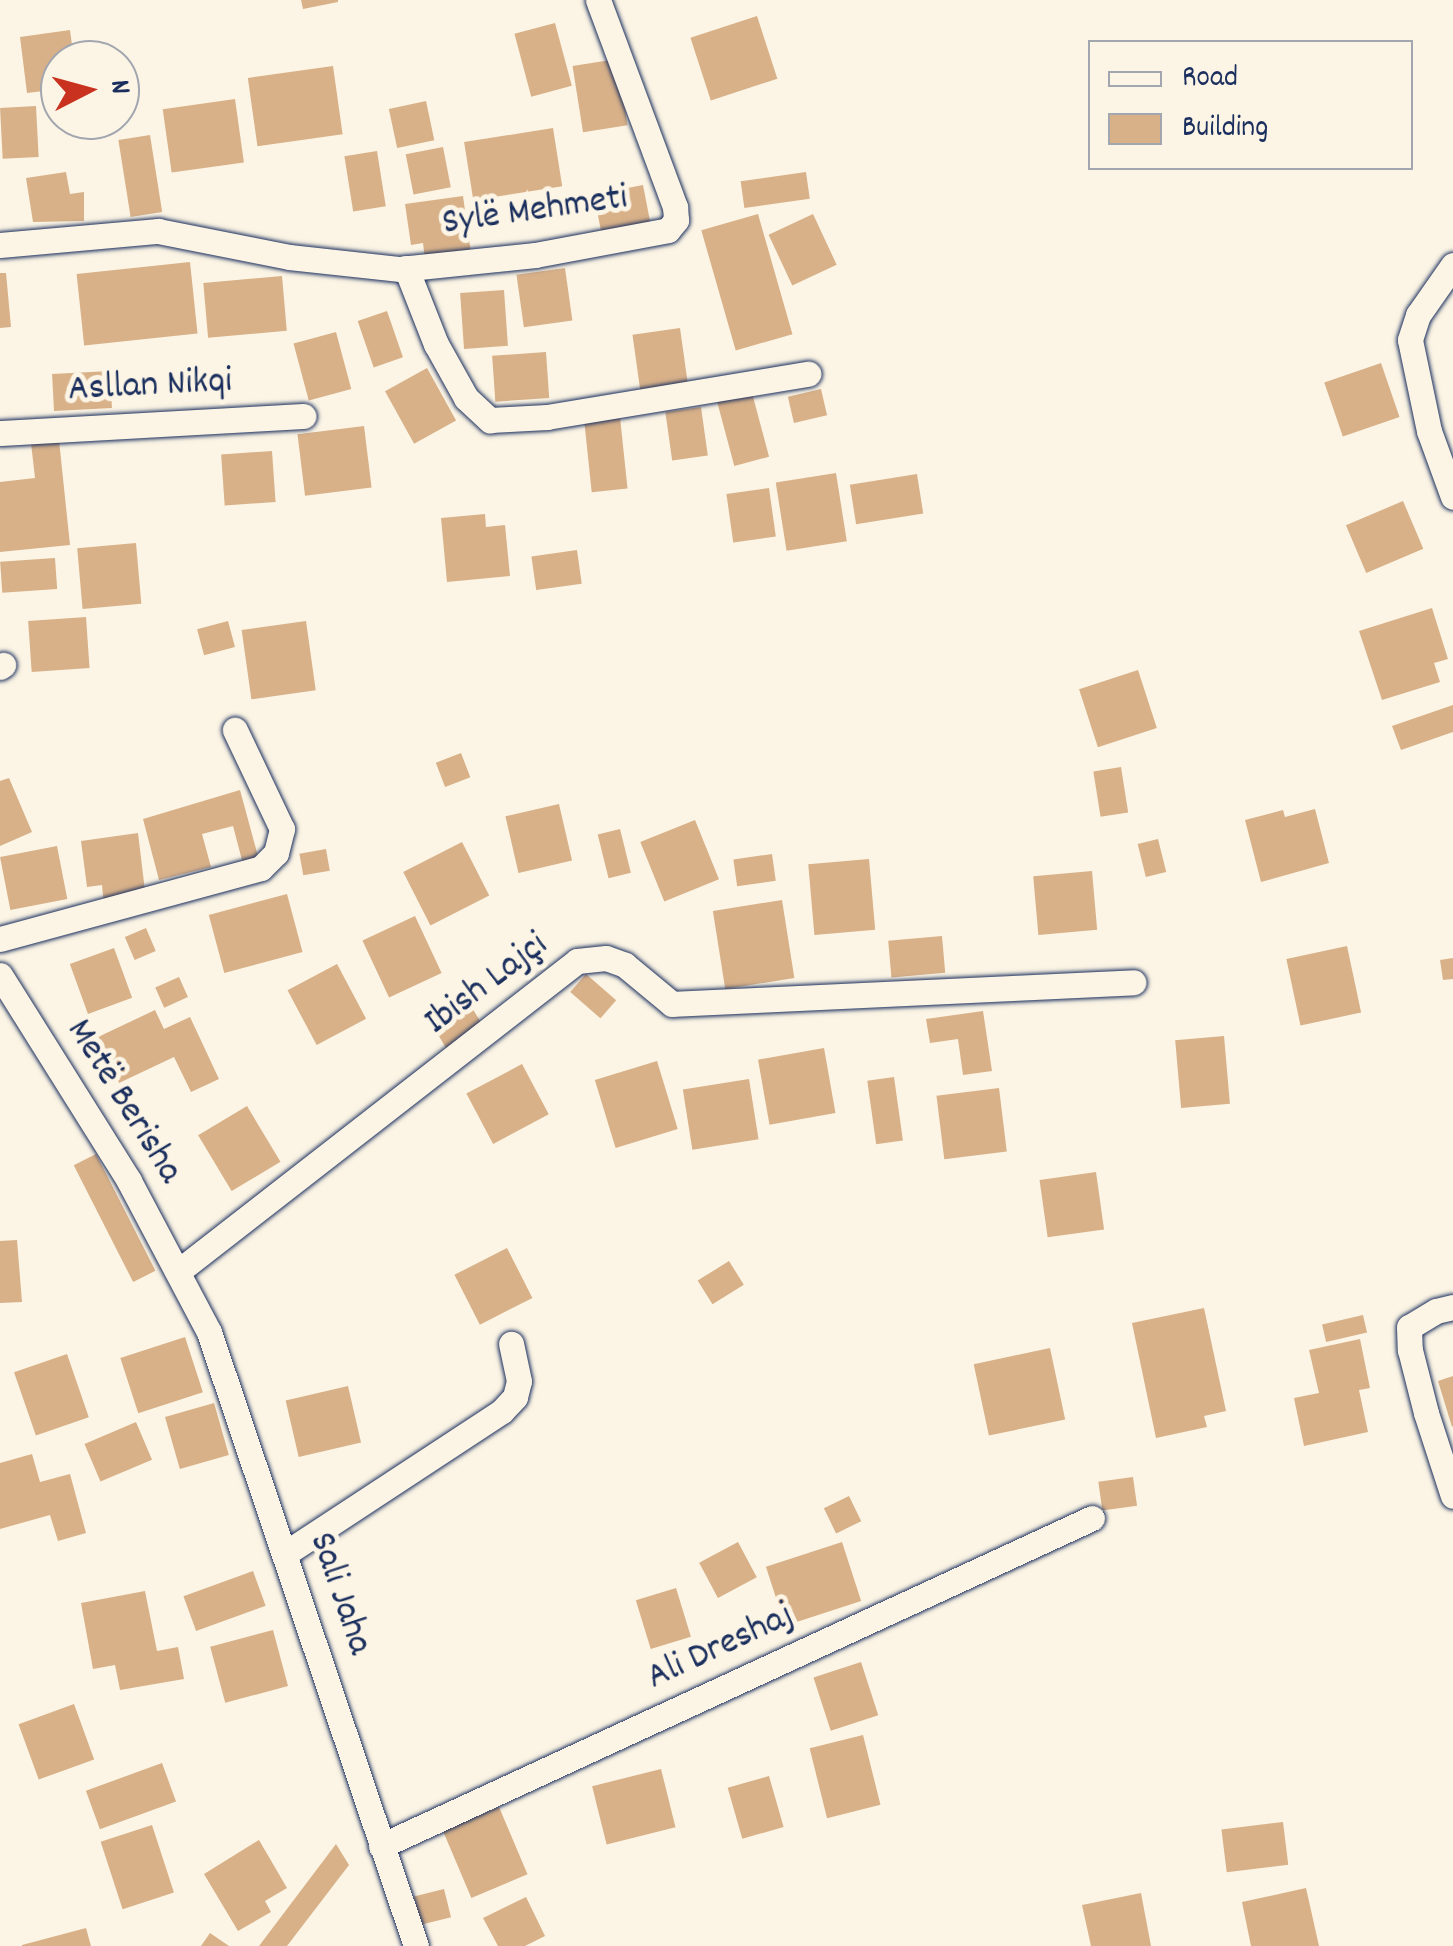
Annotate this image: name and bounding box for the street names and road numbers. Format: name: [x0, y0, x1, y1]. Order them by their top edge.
street label: Sylë Mehmeti: [440, 176, 630, 248]
street label: Asllan Nikqi: [67, 360, 233, 414]
street label: Ibish Lajçi: [416, 924, 558, 1046]
street label: Metë Berisha: [55, 1011, 191, 1193]
street label: Sali Jaha: [297, 1527, 381, 1661]
street label: Ali Dreshaj: [640, 1594, 802, 1702]

